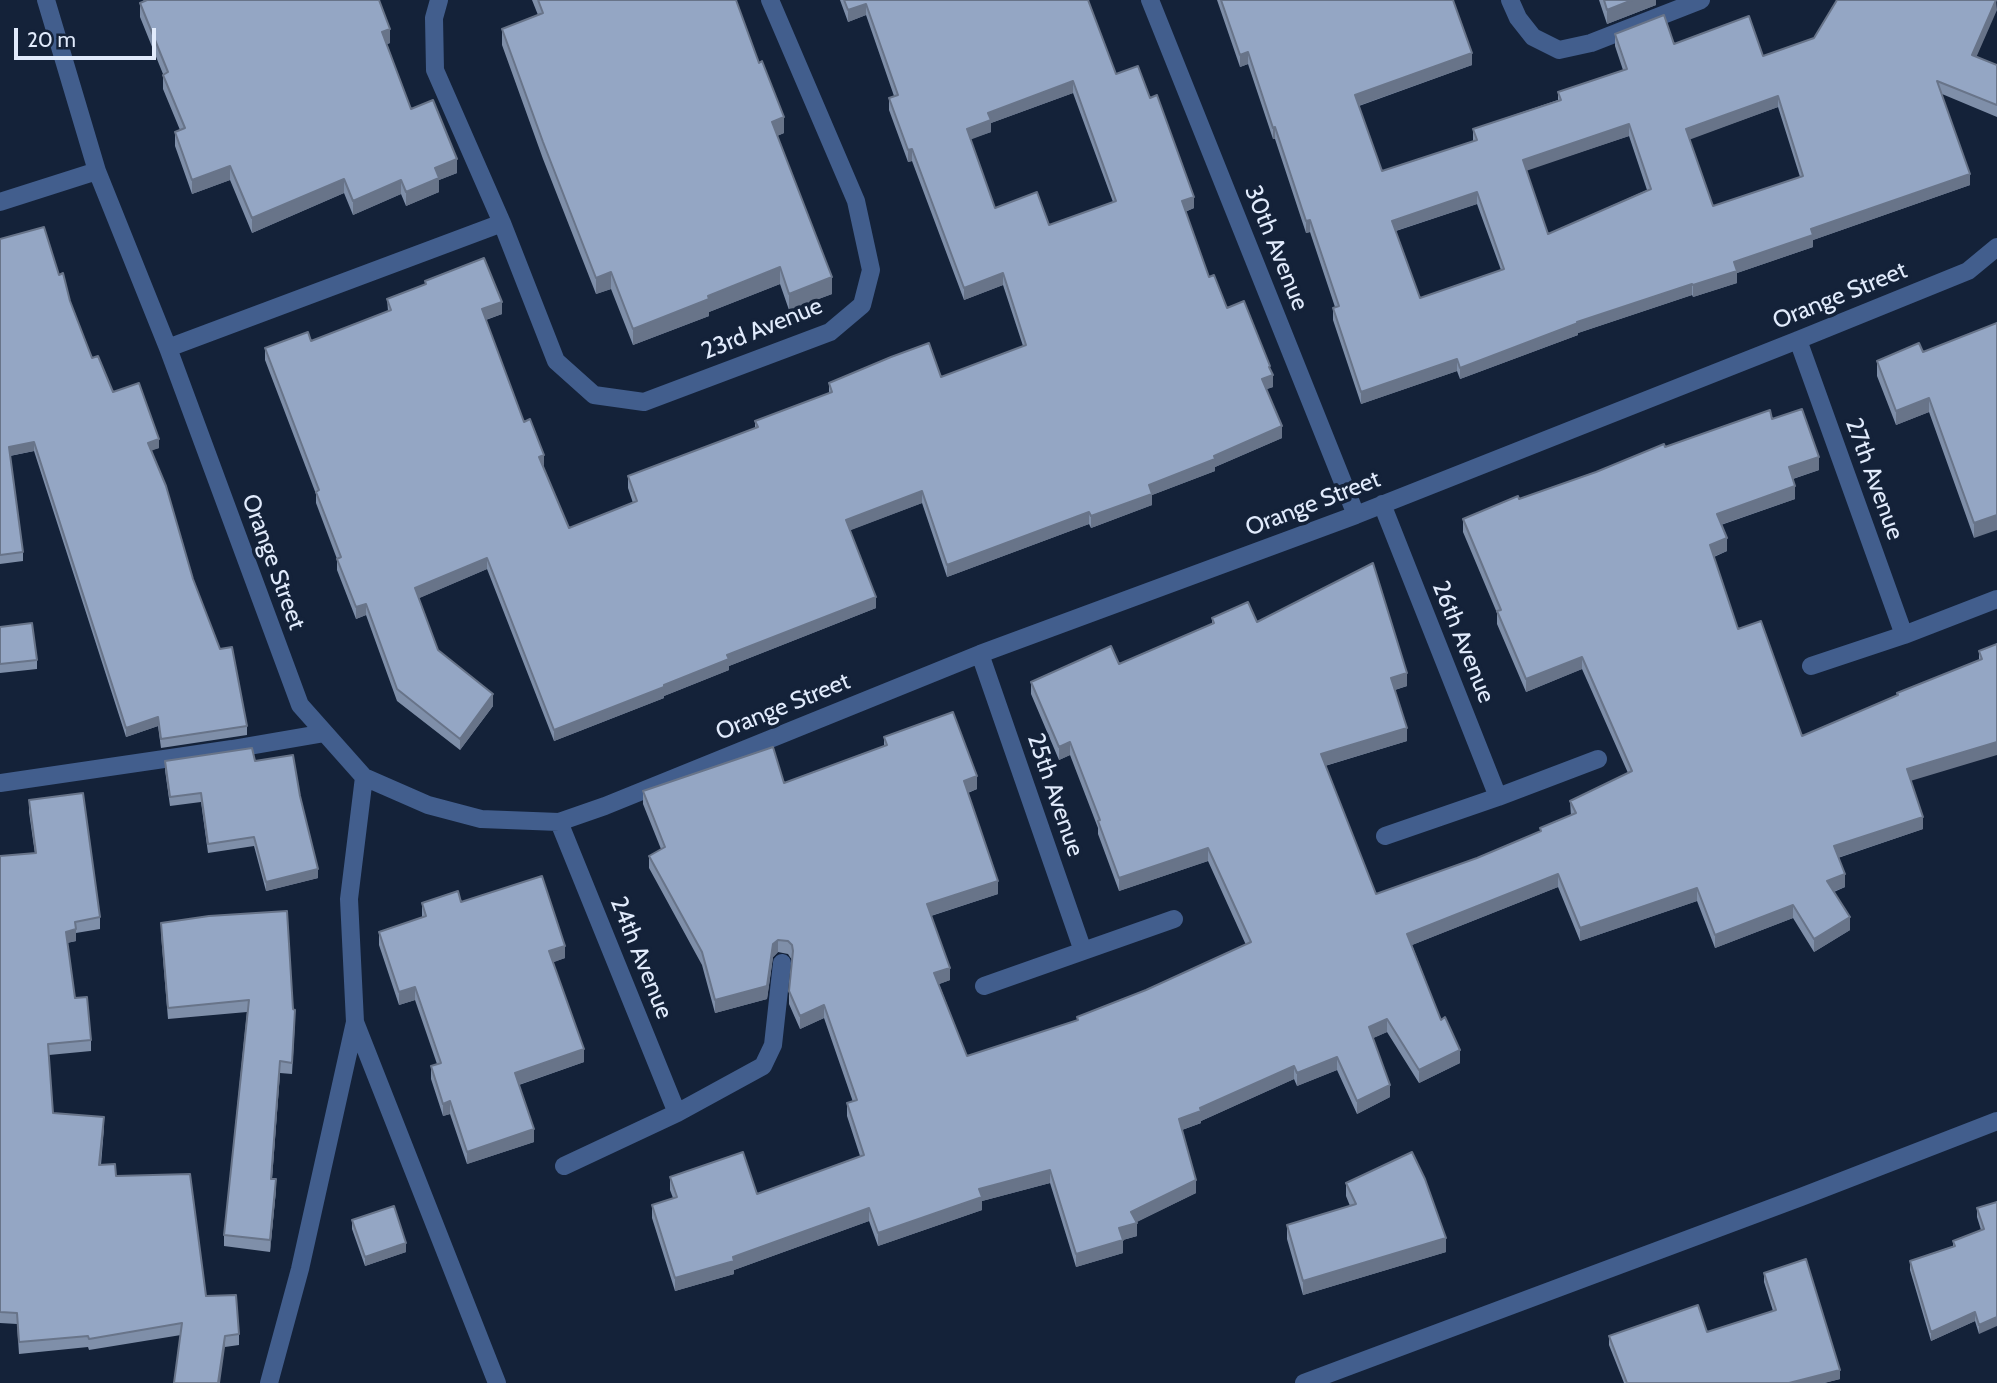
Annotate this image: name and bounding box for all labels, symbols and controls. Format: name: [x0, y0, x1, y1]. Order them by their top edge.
scale bar: [18, 14, 159, 58]
text: 20 m: [27, 27, 76, 52]
street label: 30th Avenue: [1238, 181, 1314, 315]
street label: Orange Street: [1769, 256, 1911, 336]
street label: 23rd Avenue: [697, 292, 827, 366]
street label: 27th Avenue: [1839, 414, 1909, 544]
street label: Orange Street: [1242, 465, 1384, 543]
street label: Orange Street: [235, 490, 311, 634]
street label: 26th Avenue: [1426, 577, 1500, 707]
street label: Orange Street: [712, 667, 854, 747]
street label: 25th Avenue: [1021, 730, 1089, 860]
street label: 24th Avenue: [603, 893, 679, 1023]

